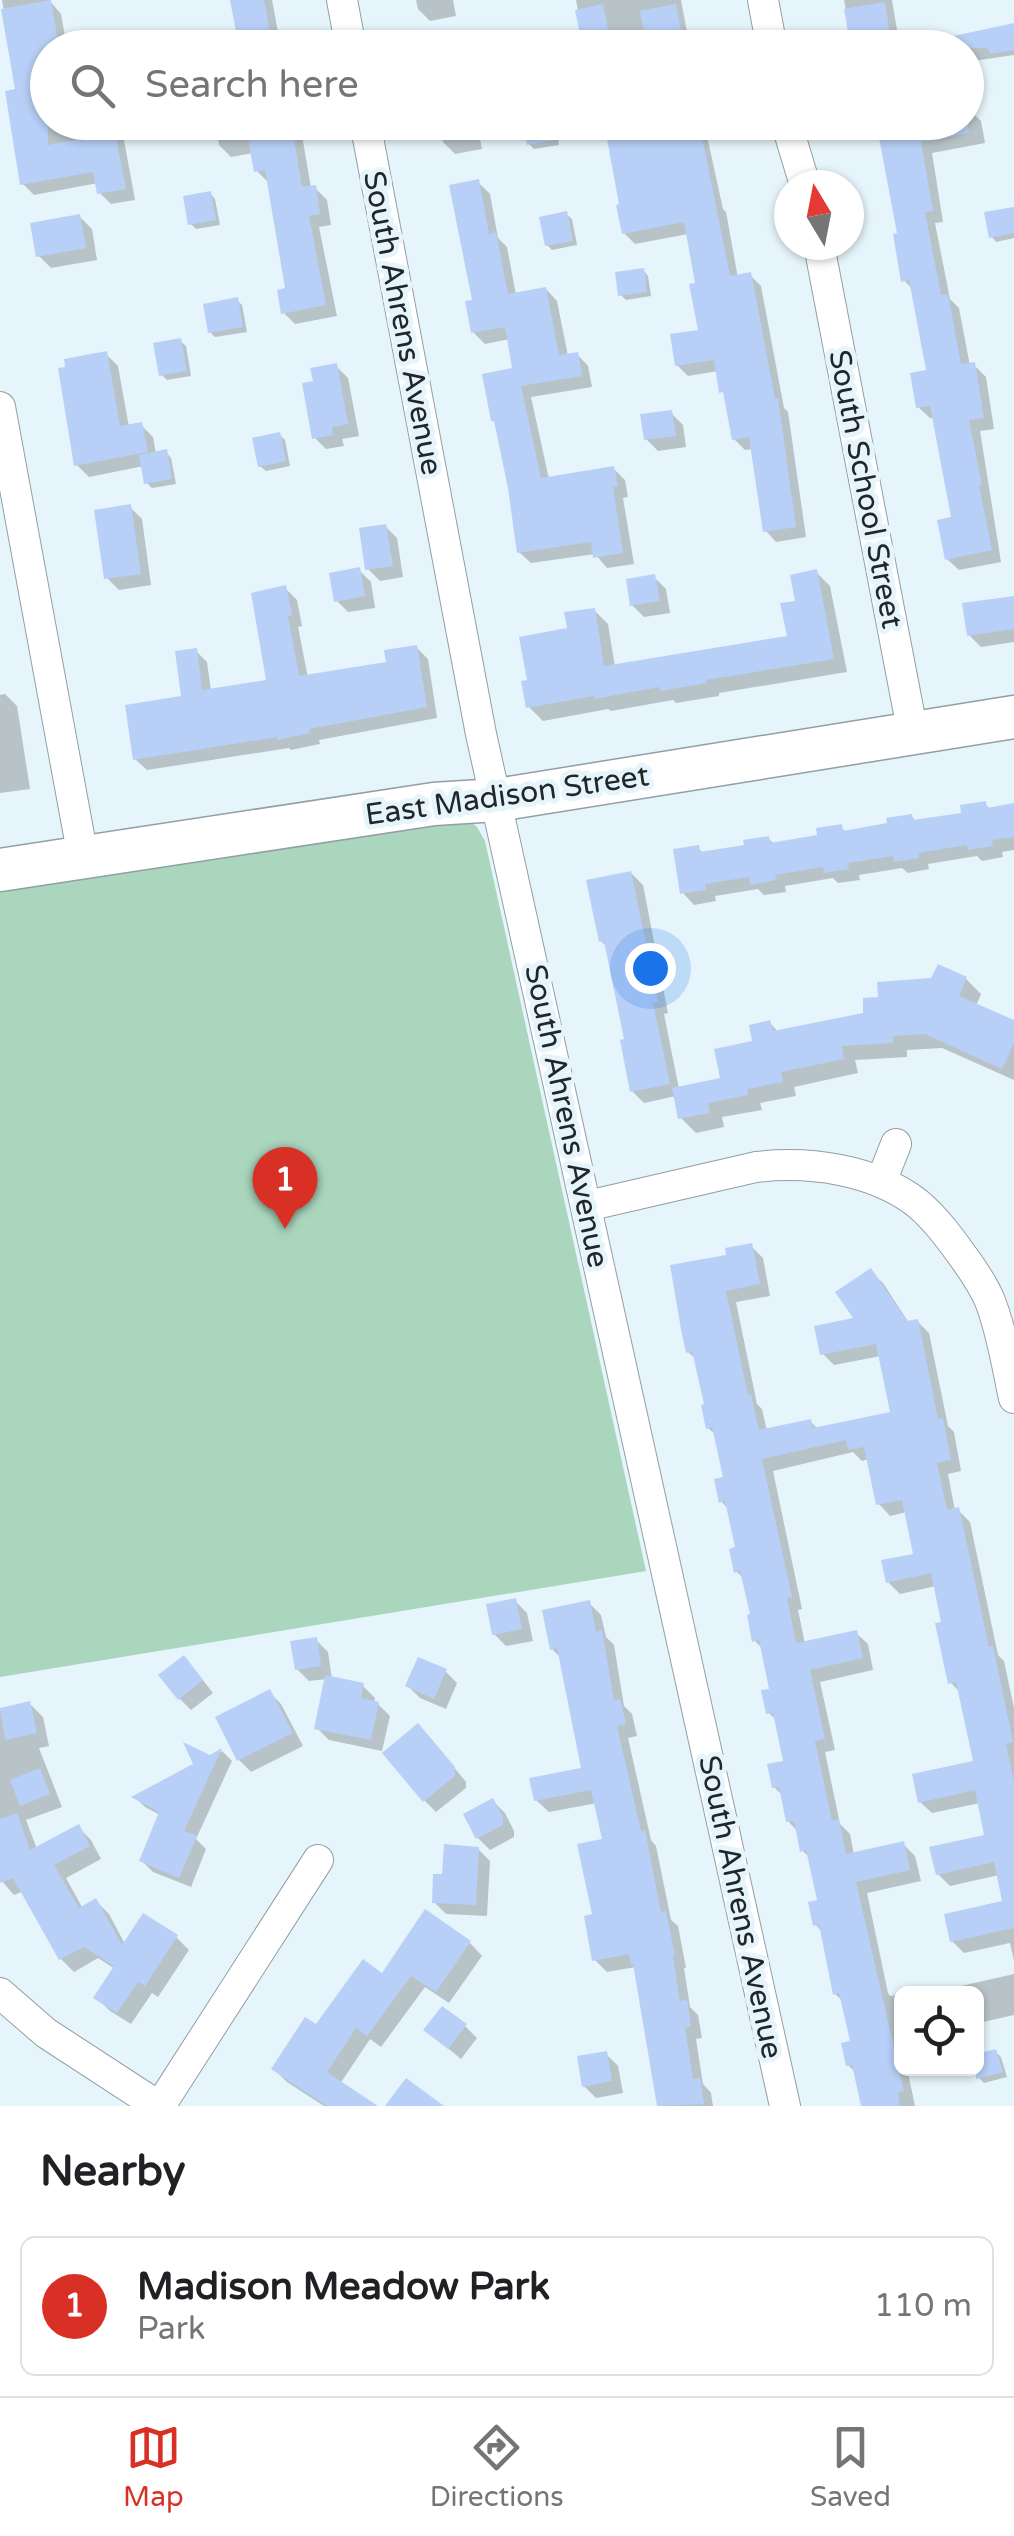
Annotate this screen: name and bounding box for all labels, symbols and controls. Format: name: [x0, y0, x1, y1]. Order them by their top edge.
search box: [30, 30, 984, 140]
icon: search: [65, 58, 120, 113]
text: Search here: [145, 62, 359, 108]
street label: South Ahrens Avenue: [355, 168, 450, 478]
north arrow: [774, 170, 864, 260]
street label: South School Street: [820, 347, 911, 631]
street label: East Madison Street: [363, 757, 651, 834]
your location: [625, 943, 676, 994]
street label: South Ahrens Avenue: [516, 961, 617, 1271]
pin: 1: [252, 1146, 318, 1229]
street label: South Ahrens Avenue: [690, 1752, 791, 2062]
map controls: [894, 1986, 984, 2076]
button: locate: [894, 1986, 984, 2076]
text: Nearby: [40, 2146, 185, 2197]
text: Madison Meadow Park: [137, 2264, 550, 2310]
text: 1: [64, 2287, 85, 2325]
text: 110 m: [874, 2287, 972, 2325]
text: Park: [137, 2310, 205, 2348]
tab: Map: [123, 2420, 184, 2514]
tab: Directions: [430, 2420, 564, 2514]
tab: Saved: [810, 2420, 891, 2514]

